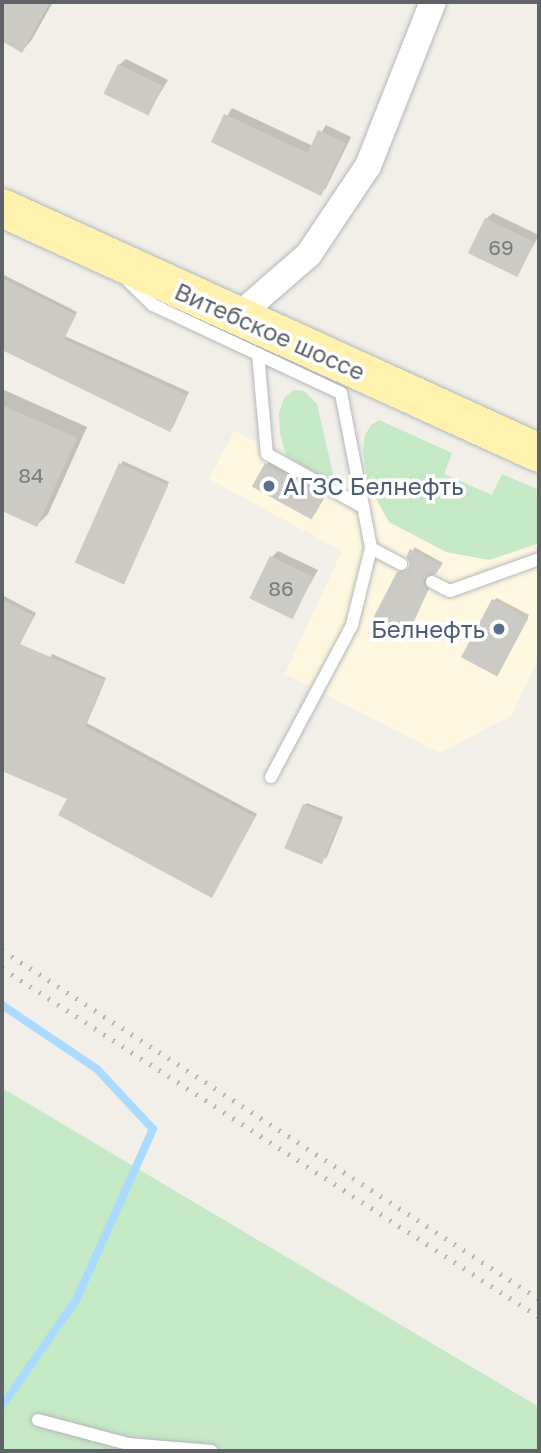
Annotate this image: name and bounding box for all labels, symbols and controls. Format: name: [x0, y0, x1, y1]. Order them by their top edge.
house number: 69: [488, 234, 514, 260]
street label: Витебское шоссе: [170, 276, 370, 386]
house number: 84: [18, 462, 44, 488]
place label: АГЗС Белнефть: [283, 472, 464, 500]
marker: АГЗС Белнефть: [261, 478, 277, 494]
house number: 86: [268, 575, 294, 601]
place label: Белнефть: [371, 615, 485, 643]
marker: Белнефть: [491, 621, 507, 637]

